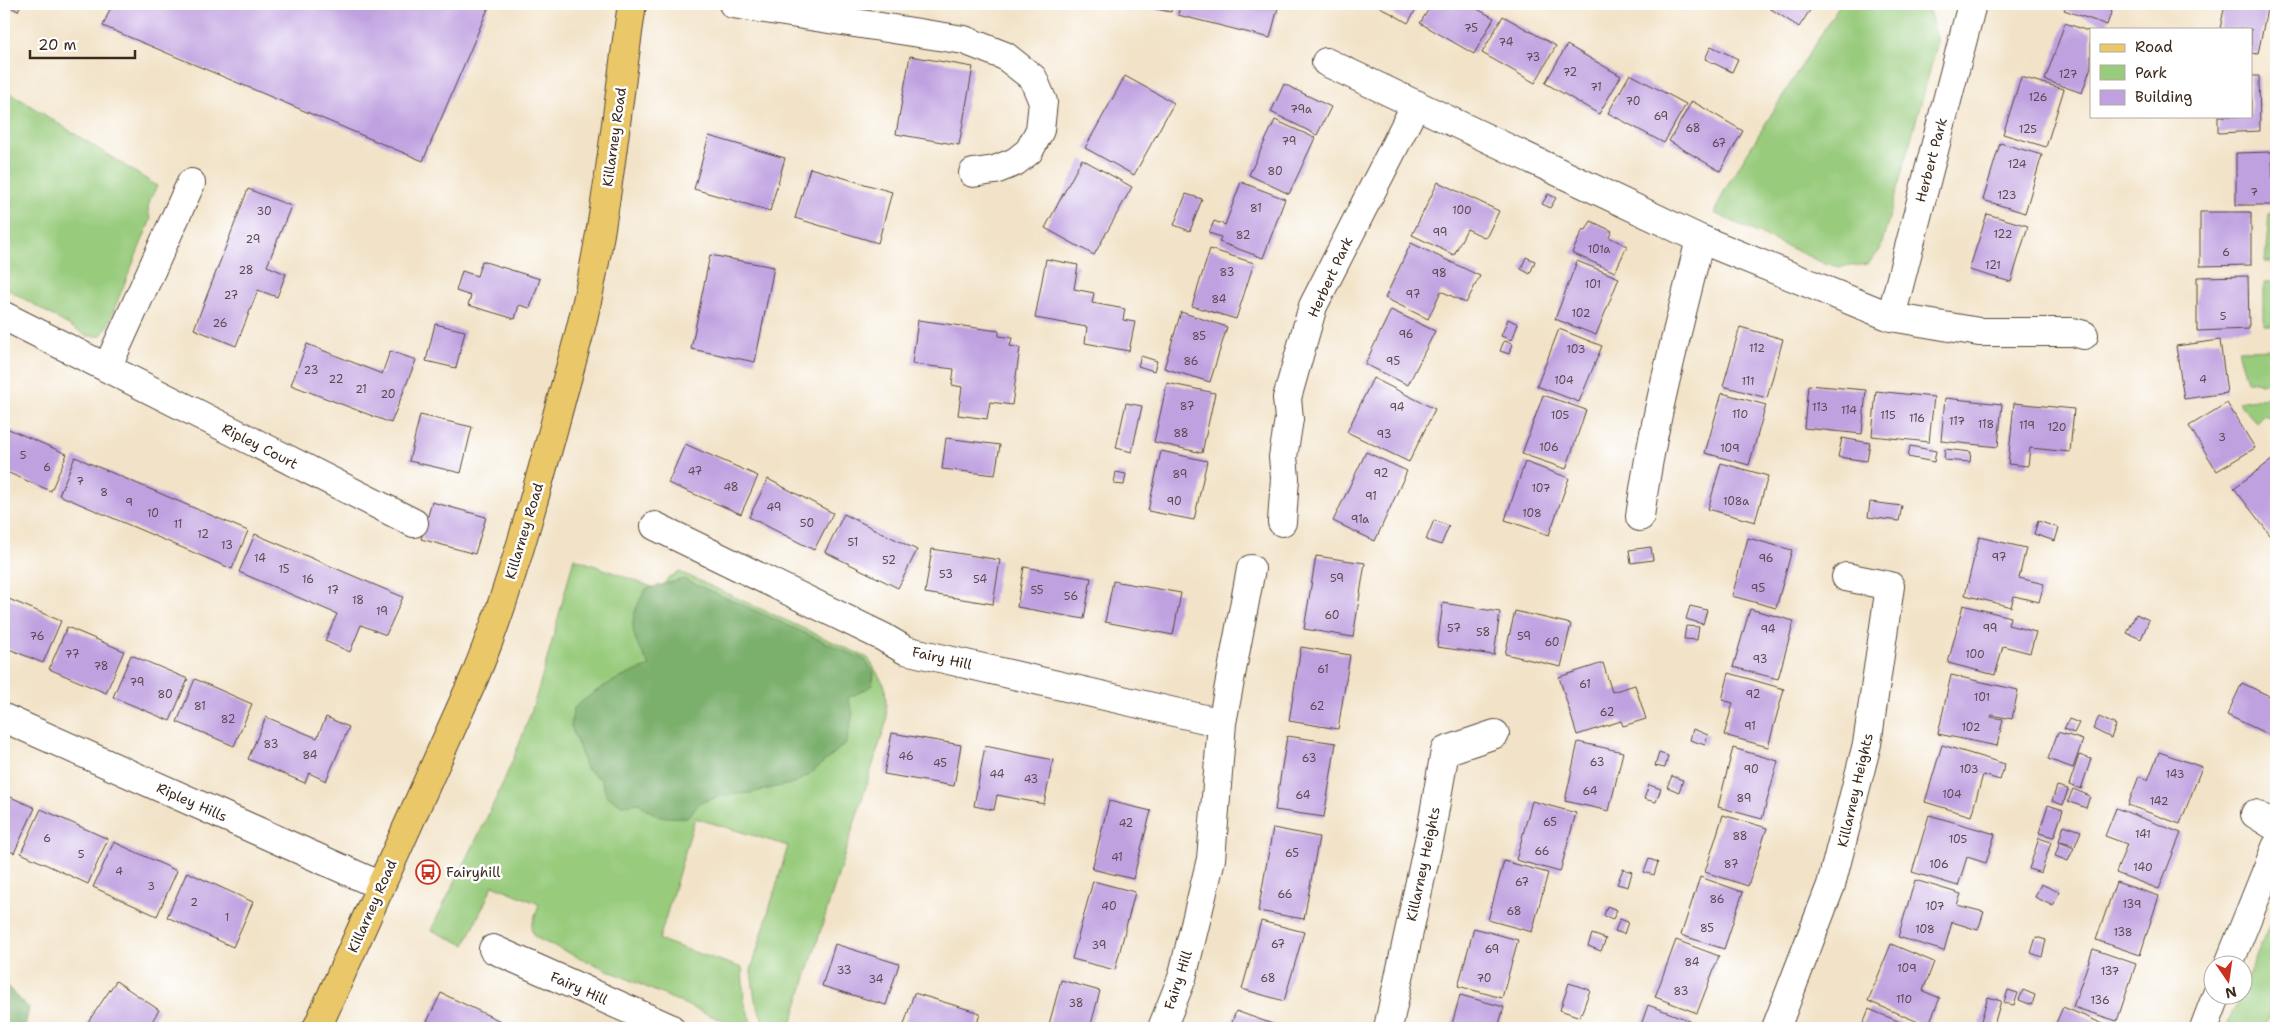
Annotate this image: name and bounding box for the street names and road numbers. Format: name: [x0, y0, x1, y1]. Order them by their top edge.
street label: Killarney Road: [598, 86, 630, 188]
street label: Herbert Park: [1911, 116, 1951, 204]
street label: Herbert Park: [1303, 234, 1357, 320]
street label: Ripley Court: [219, 419, 301, 473]
street label: Killarney Road: [501, 480, 547, 581]
street label: Fairy Hill: [910, 642, 974, 674]
street label: Killarney Heights: [1833, 731, 1877, 849]
street label: Ripley Hills: [154, 778, 230, 826]
street label: Killarney Heights: [1402, 805, 1444, 923]
street label: Killarney Road: [343, 857, 401, 955]
street label: Fairy Hill: [1160, 948, 1196, 1012]
street label: Fairy Hill: [548, 967, 611, 1009]

